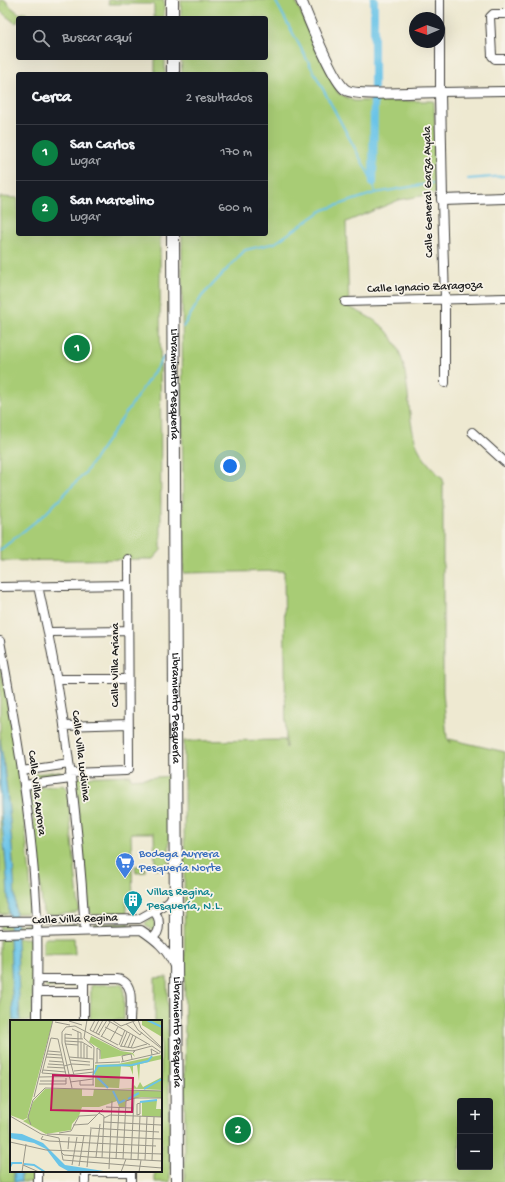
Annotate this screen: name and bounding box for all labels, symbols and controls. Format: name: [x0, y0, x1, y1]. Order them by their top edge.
north arrow: [409, 12, 445, 48]
search box: [16, 16, 268, 60]
icon: search: [30, 27, 52, 49]
text: Buscar aquí: [62, 29, 132, 47]
text: Cerca: [32, 88, 71, 108]
text: 2 resultados: [186, 91, 252, 106]
street label: Calle General Garza Ayala: [421, 126, 437, 258]
text: San Carlos: [70, 136, 134, 154]
text: 1: [42, 145, 48, 160]
text: 170 m: [220, 145, 252, 160]
text: Lugar: [70, 154, 100, 169]
text: San Marcelino: [70, 192, 154, 210]
text: 2: [42, 201, 48, 216]
text: 600 m: [218, 201, 252, 216]
text: Lugar: [70, 210, 100, 225]
street label: Calle Ignacio Zaragoza: [367, 279, 483, 297]
street label: Libramiento Pesquería: [166, 328, 181, 440]
pin: 1: [64, 333, 90, 363]
your location: [220, 456, 240, 476]
street label: Calle Villa Ariana: [109, 622, 123, 707]
street label: Libramiento Pesquería: [168, 652, 182, 764]
street label: Calle Villa Ludivina: [67, 710, 93, 803]
street label: Calle Villa Aurora: [24, 750, 48, 837]
place label: Bodega Aurrera Pesquería Norte: [138, 848, 222, 876]
supermarket icon: Bodega Aurrera Pesquería Norte: [114, 851, 136, 879]
place label: Villas Regina, Pesquería, N.L.: [146, 886, 223, 914]
building icon: Villas Regina, Pesquería, N.L.: [122, 889, 144, 917]
street label: Calle Villa Regina: [32, 911, 118, 928]
street label: Libramiento Pesquería: [169, 976, 184, 1088]
inset map: [10, 1020, 162, 1172]
map controls: [457, 1098, 493, 1170]
button: +: [457, 1098, 493, 1134]
pin: 2: [225, 1115, 251, 1145]
button: −: [457, 1134, 493, 1170]

